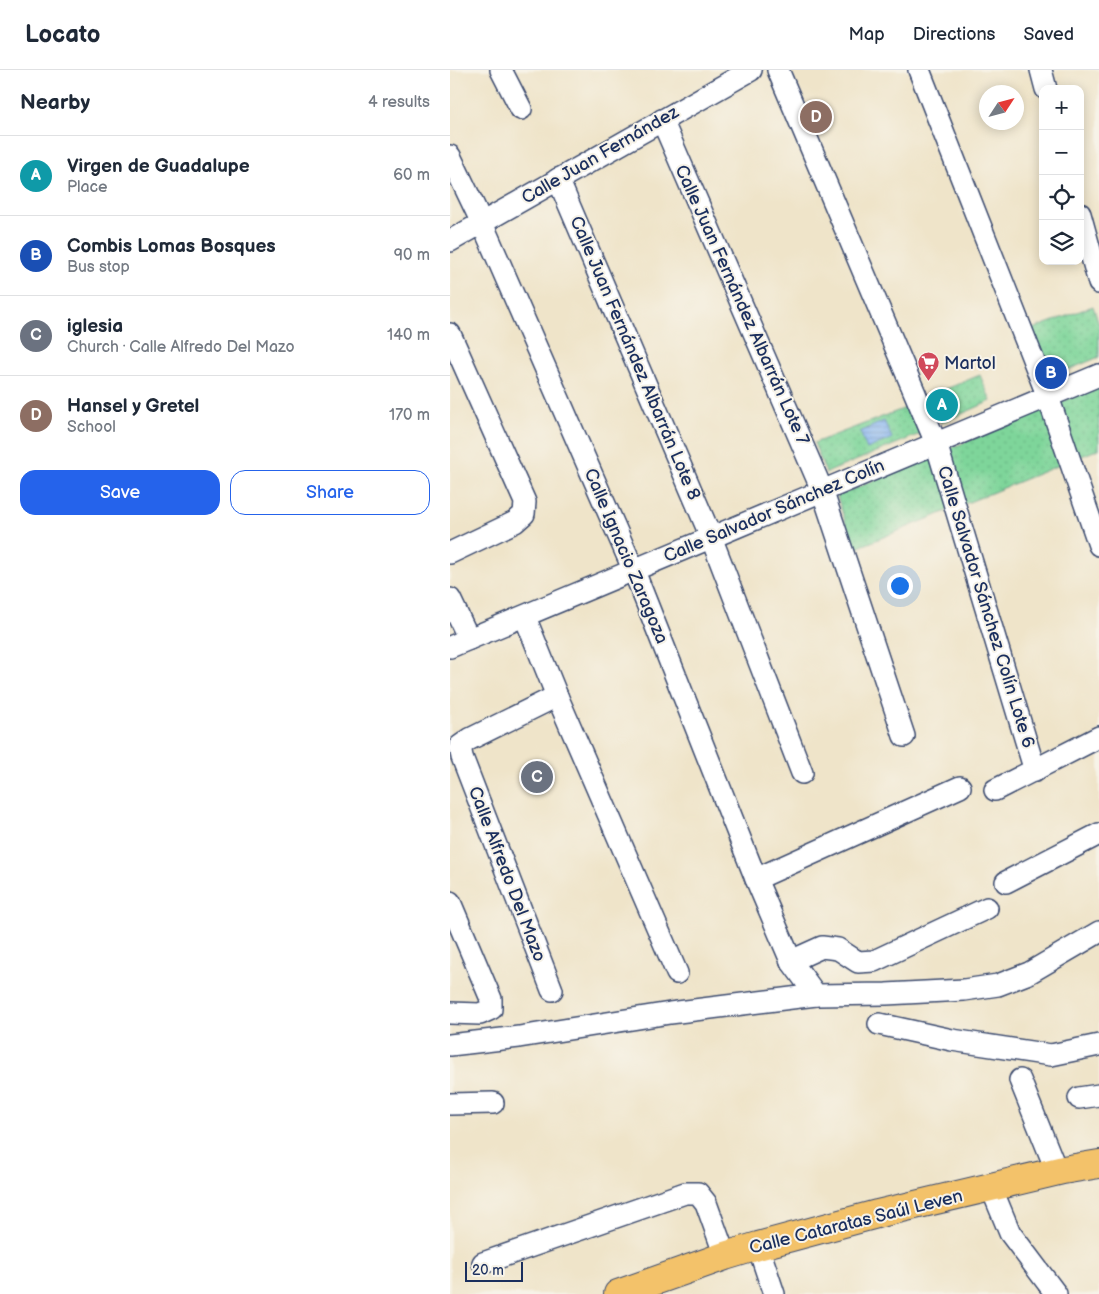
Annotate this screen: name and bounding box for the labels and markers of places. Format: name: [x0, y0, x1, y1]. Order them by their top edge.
pin: D: [800, 98, 832, 136]
supermarket icon: Martol: [916, 351, 940, 382]
place label: Martol: [944, 353, 996, 374]
pin: B: [1035, 354, 1067, 392]
pin: A: [926, 386, 958, 424]
pin: C: [521, 758, 553, 796]

